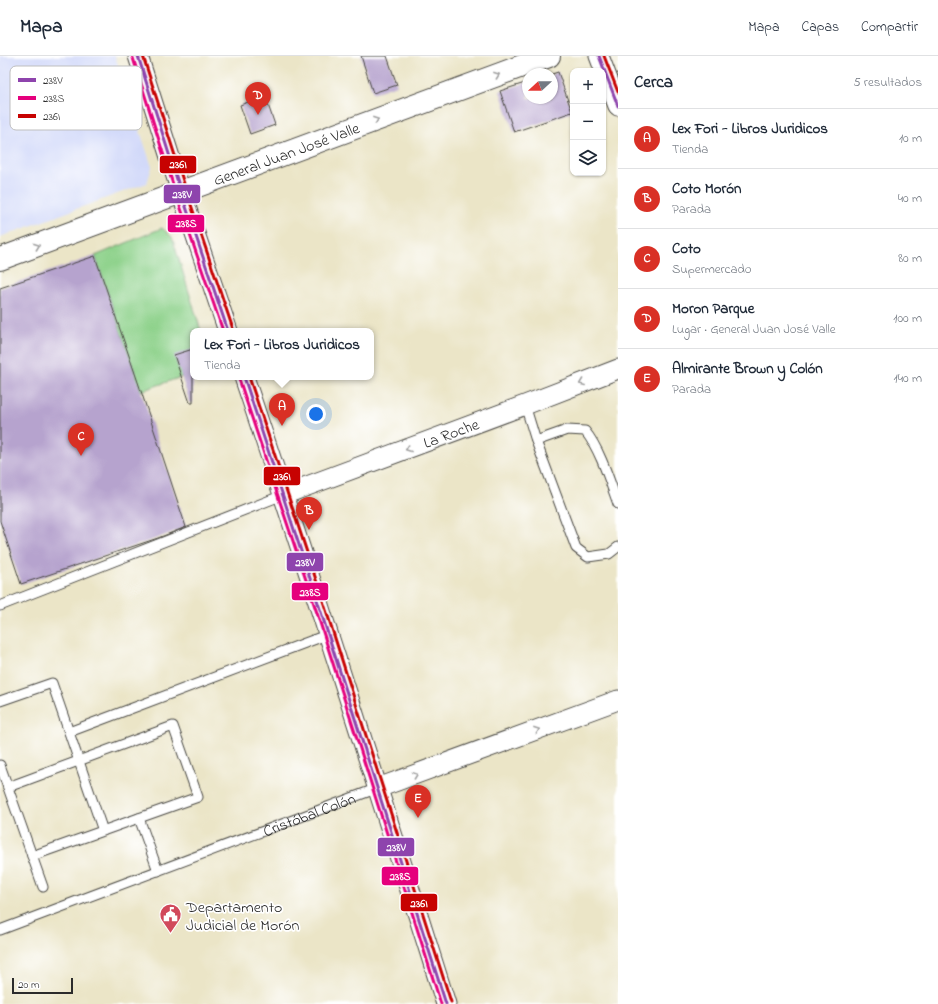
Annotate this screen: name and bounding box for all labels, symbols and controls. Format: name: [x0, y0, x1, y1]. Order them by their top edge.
text: Mapa: [20, 14, 62, 41]
text: Mapa: [748, 17, 780, 38]
text: Capas: [802, 17, 839, 38]
text: Compartir: [861, 17, 918, 38]
legend: [10, 66, 142, 130]
north arrow: [522, 68, 558, 104]
map controls: [570, 68, 606, 176]
button: +: [570, 68, 606, 104]
text: Cerca: [634, 70, 673, 95]
one-way arrow: [494, 72, 501, 80]
text: 238V: [43, 73, 63, 89]
text: 5 resultados: [853, 73, 922, 92]
pin: D: [245, 82, 271, 115]
text: 238S: [43, 91, 64, 107]
button: −: [570, 104, 606, 140]
text: 236I: [43, 109, 61, 125]
street label: General Juan José Valle: [210, 117, 364, 193]
one-way arrow: [372, 117, 379, 125]
text: Lex Fori - Libros Juridicos: [672, 118, 828, 140]
text: A: [643, 129, 651, 148]
text: 10 m: [899, 129, 922, 148]
button: layers: [570, 140, 606, 176]
text: Tienda: [672, 140, 708, 159]
line badge: 236I: [159, 155, 197, 174]
text: 236I: [168, 157, 187, 173]
text: Coto Morón: [672, 178, 741, 200]
line badge: 238V: [163, 184, 201, 204]
text: 238V: [171, 187, 192, 203]
text: B: [643, 189, 651, 208]
text: 40 m: [898, 189, 922, 208]
text: Parada: [672, 200, 711, 219]
line badge: 238S: [167, 214, 205, 233]
text: 238S: [174, 216, 197, 232]
text: Coto: [672, 238, 701, 260]
one-way arrow: [33, 242, 40, 250]
text: C: [643, 249, 651, 268]
text: 80 m: [898, 249, 922, 268]
text: Supermercado: [672, 260, 751, 279]
text: Moron Parque: [672, 298, 755, 320]
text: D: [642, 309, 652, 328]
text: 100 m: [893, 309, 922, 328]
text: Lugar · General Juan José Valle: [672, 320, 836, 339]
popup: [190, 328, 374, 380]
text: Lex Fori - Libros Juridicos: [204, 334, 360, 356]
text: Tienda: [204, 356, 240, 375]
text: Almirante Brown y Colón: [672, 358, 823, 380]
text: E: [643, 369, 651, 388]
text: 140 m: [894, 369, 922, 388]
one-way arrow: [578, 379, 585, 387]
text: Parada: [672, 380, 711, 399]
pin: A: [269, 393, 295, 426]
your location: [306, 404, 326, 424]
street label: La Roche: [420, 413, 483, 456]
pin: C: [68, 423, 94, 456]
one-way arrow: [404, 444, 411, 453]
line badge: 236I: [263, 466, 301, 486]
text: 236I: [272, 469, 291, 485]
pin: B: [296, 497, 322, 530]
line badge: 238V: [286, 552, 324, 572]
text: 238V: [294, 555, 315, 571]
line badge: 238S: [291, 582, 329, 601]
text: 238S: [298, 585, 321, 601]
one-way arrow: [533, 726, 540, 734]
one-way arrow: [411, 771, 418, 779]
pin: E: [405, 785, 431, 818]
street label: Cristóbal Colón: [260, 787, 360, 844]
line badge: 238V: [377, 837, 415, 857]
text: 238V: [385, 840, 406, 856]
line badge: 238S: [381, 866, 419, 886]
text: 238S: [388, 869, 411, 885]
line badge: 236I: [400, 893, 438, 912]
place label: Departamento Judicial de Morón: [185, 896, 300, 938]
text: 236I: [409, 896, 428, 912]
public building icon: Departamento Judicial de Morón: [158, 902, 184, 935]
scale bar: [12, 976, 73, 995]
text: 20 m: [18, 977, 40, 993]

